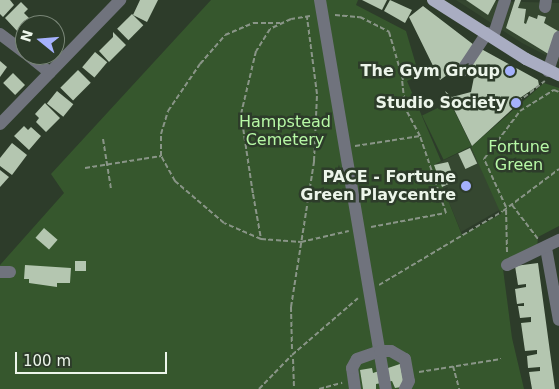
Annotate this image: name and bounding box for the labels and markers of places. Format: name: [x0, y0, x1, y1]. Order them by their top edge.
place label: The Gym Group: [361, 61, 500, 81]
marker: The Gym Group: [504, 65, 516, 77]
place label: Studio Society: [376, 93, 506, 113]
marker: Studio Society: [510, 97, 522, 109]
place label: PACE - Fortune Green Playcentre: [300, 167, 456, 205]
marker: PACE - Fortune Green Playcentre: [460, 180, 472, 192]

